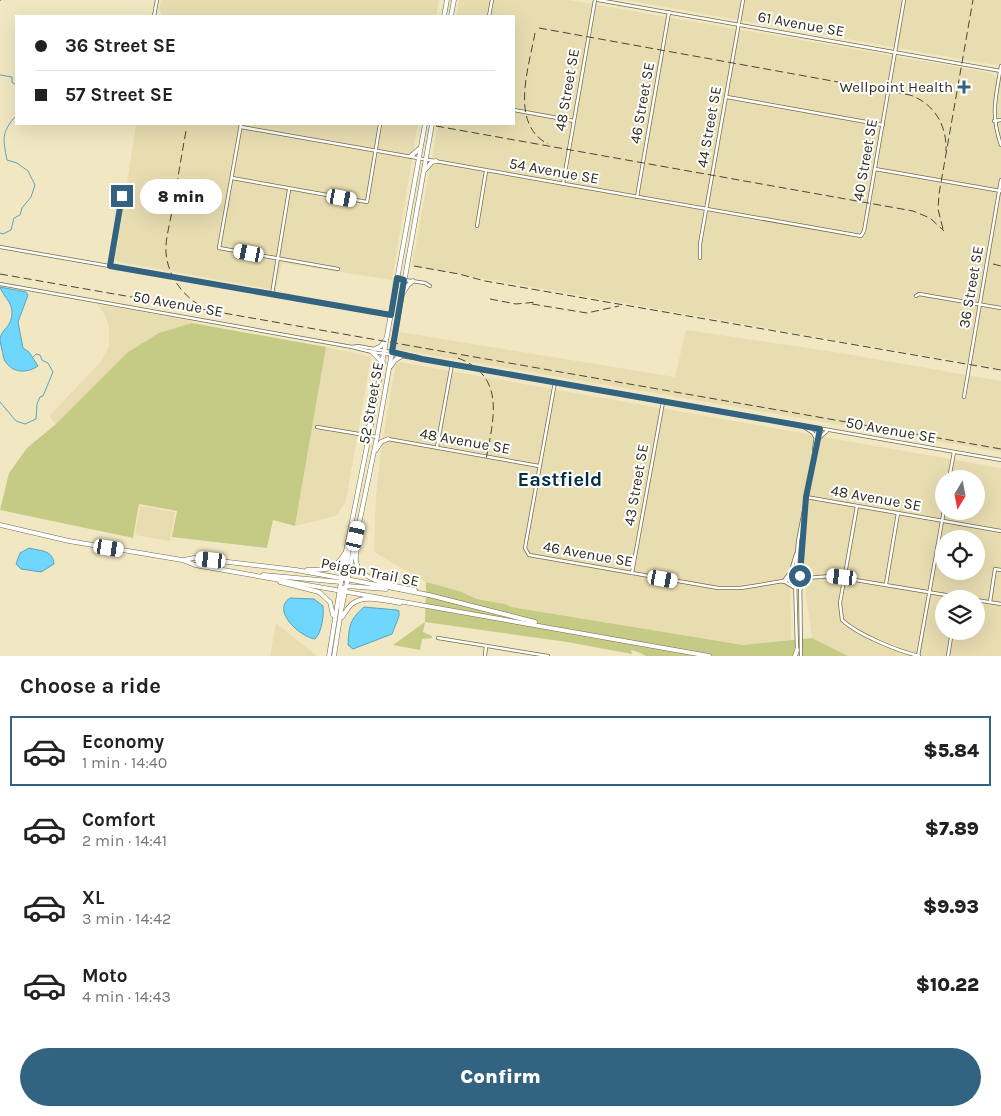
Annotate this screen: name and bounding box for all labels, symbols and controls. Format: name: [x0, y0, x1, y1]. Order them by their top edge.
street label: 61 Avenue SE: [756, 8, 846, 40]
text: 36 Street SE: [65, 35, 176, 57]
street label: 48 Street SE: [551, 47, 583, 133]
street label: 46 Street SE: [626, 61, 658, 145]
place label: Wellpoint Health: [839, 78, 953, 96]
marker: Wellpoint Health: [957, 80, 971, 94]
text: 57 Street SE: [65, 84, 173, 106]
street label: 44 Street SE: [693, 85, 725, 169]
street label: 40 Street SE: [849, 118, 881, 202]
street label: 54 Avenue SE: [508, 154, 600, 188]
callout: 8 min: [140, 178, 222, 214]
route end: [111, 185, 133, 207]
text: 8 min: [158, 187, 204, 206]
car: [325, 188, 358, 208]
car: [232, 243, 265, 263]
street label: 36 Street SE: [955, 244, 987, 330]
street label: 50 Avenue SE: [131, 287, 225, 321]
street label: 52 Street SE: [355, 361, 387, 445]
street label: 50 Avenue SE: [844, 413, 938, 447]
street label: 48 Avenue SE: [418, 424, 512, 458]
street label: 43 Street SE: [620, 443, 652, 527]
district label: Eastfield: [518, 468, 602, 491]
north arrow: [935, 470, 985, 520]
map controls: [935, 470, 985, 640]
street label: 48 Avenue SE: [829, 481, 923, 515]
car: [345, 520, 366, 552]
button: locate: [935, 530, 985, 580]
street label: 46 Avenue SE: [542, 537, 634, 571]
car: [93, 538, 124, 558]
car: [195, 551, 226, 569]
street label: Peigan Trail SE: [319, 554, 421, 590]
route start: [789, 565, 811, 587]
car: [826, 568, 857, 586]
car: [646, 569, 679, 589]
button: layers: [935, 590, 985, 640]
text: Choose a ride: [20, 673, 161, 699]
icon: car: [22, 729, 67, 774]
text: Economy: [82, 731, 164, 753]
text: $5.84: [924, 740, 979, 762]
text: 1 min · 14:40: [82, 753, 167, 772]
icon: car: [22, 807, 67, 852]
text: Comfort: [82, 809, 156, 831]
text: $7.89: [925, 818, 979, 840]
text: 2 min · 14:41: [82, 831, 167, 850]
icon: car: [22, 885, 67, 930]
text: XL: [82, 887, 104, 909]
text: $9.93: [923, 896, 979, 918]
text: 3 min · 14:42: [82, 909, 171, 928]
icon: car: [22, 963, 67, 1008]
text: Moto: [82, 965, 128, 987]
text: $10.22: [916, 974, 979, 996]
text: 4 min · 14:43: [82, 987, 171, 1006]
button: Confirm: [20, 1048, 981, 1106]

